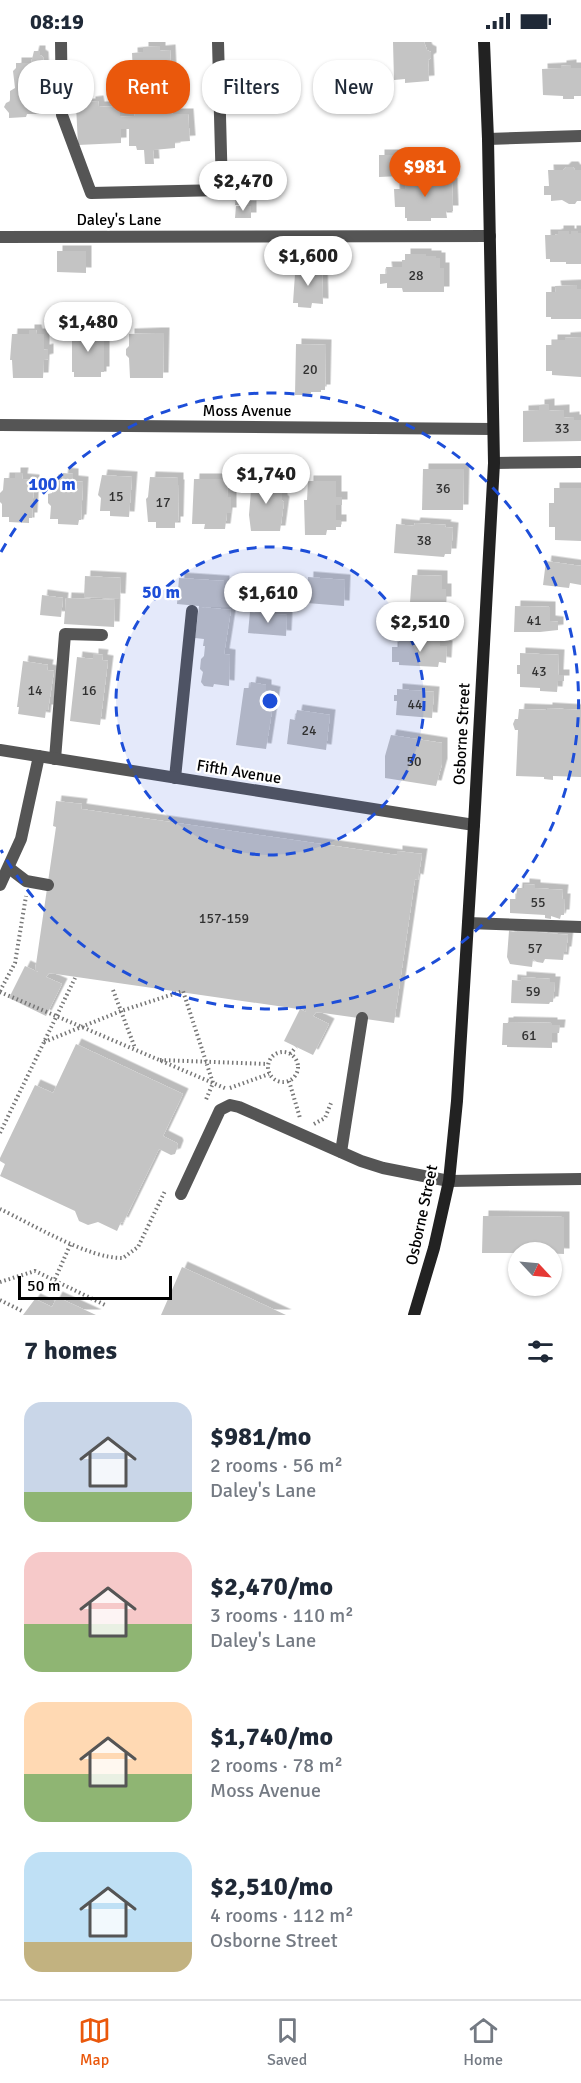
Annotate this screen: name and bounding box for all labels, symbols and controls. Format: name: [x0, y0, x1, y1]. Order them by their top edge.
text: 08:19: [30, 8, 84, 35]
chip: Buy: [18, 60, 94, 114]
chip: Rent: [106, 60, 190, 114]
chip: Filters: [202, 60, 301, 114]
chip: New: [313, 60, 394, 114]
pin: $981: [389, 147, 461, 198]
text: $981: [403, 154, 447, 179]
pin: $2,470: [194, 161, 292, 212]
text: $2,470: [213, 168, 273, 193]
street label: Daley's Lane: [76, 210, 162, 230]
pin: $1,600: [259, 236, 357, 287]
text: $1,600: [278, 243, 338, 268]
house number: 28: [408, 267, 424, 284]
pin: $1,480: [39, 302, 137, 353]
text: $1,480: [58, 309, 118, 334]
house number: 20: [302, 361, 318, 378]
street label: Moss Avenue: [203, 401, 291, 421]
house number: 33: [554, 420, 570, 437]
pin: $1,740: [217, 454, 315, 505]
text: $1,740: [236, 461, 296, 486]
text: 100 m: [28, 473, 76, 495]
house number: 36: [435, 480, 451, 497]
house number: 15: [108, 488, 124, 505]
house number: 17: [155, 494, 171, 511]
house number: 38: [416, 532, 432, 549]
pin: $1,610: [219, 573, 317, 624]
text: $1,610: [238, 580, 298, 605]
text: 50 m: [142, 581, 180, 603]
pin: $2,510: [371, 602, 469, 653]
text: $2,510: [390, 609, 450, 634]
house number: 41: [526, 612, 542, 629]
house number: 43: [531, 663, 547, 680]
house number: 14: [27, 682, 43, 699]
house number: 16: [81, 682, 97, 699]
street label: Osborne Street: [449, 682, 475, 786]
centre of rings: [260, 691, 280, 711]
house number: 44: [407, 696, 423, 713]
house number: 24: [301, 722, 317, 739]
house number: 50: [406, 753, 422, 770]
street label: Fifth Avenue: [195, 755, 283, 789]
house number: 55: [530, 894, 546, 911]
house number: 157-159: [199, 910, 249, 927]
house number: 57: [527, 940, 543, 957]
house number: 59: [525, 983, 541, 1000]
house number: 61: [521, 1027, 537, 1044]
street label: Osborne Street: [402, 1163, 442, 1267]
north arrow: [508, 1242, 562, 1296]
map controls: [508, 1242, 562, 1296]
scale bar: [18, 1273, 172, 1300]
text: 50 m: [27, 1276, 61, 1296]
text: 7 homes: [24, 1335, 117, 1367]
icon: filters: [524, 1335, 557, 1368]
text: $981/mo: [210, 1421, 311, 1453]
icon: home: [72, 1426, 144, 1498]
text: 2 rooms · 56 m²: [210, 1453, 343, 1478]
text: Daley's Lane: [210, 1478, 316, 1503]
text: $2,470/mo: [210, 1571, 333, 1603]
icon: home: [72, 1576, 144, 1648]
text: 3 rooms · 110 m²: [210, 1603, 354, 1628]
text: Daley's Lane: [210, 1628, 316, 1653]
text: $1,740/mo: [210, 1721, 333, 1753]
icon: home: [72, 1726, 144, 1798]
text: 2 rooms · 78 m²: [210, 1753, 343, 1778]
text: Moss Avenue: [210, 1778, 321, 1803]
text: $2,510/mo: [210, 1871, 333, 1903]
icon: home: [72, 1876, 144, 1948]
text: 4 rooms · 112 m²: [210, 1903, 354, 1928]
text: Osborne Street: [210, 1928, 338, 1953]
tab: Map: [78, 2014, 111, 2070]
tab: Saved: [267, 2014, 307, 2070]
tab: Home: [463, 2014, 503, 2070]

